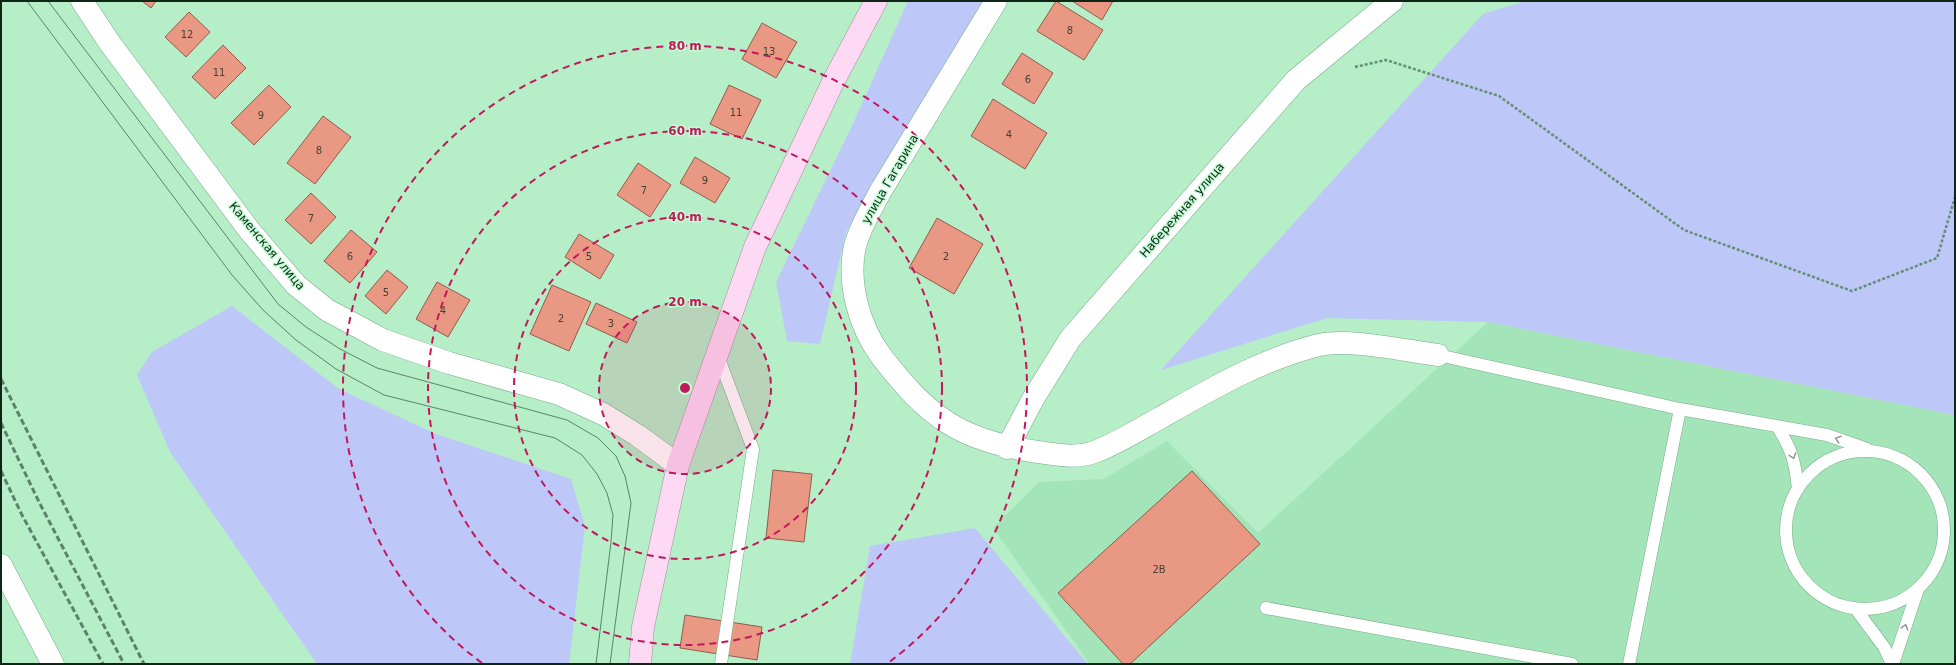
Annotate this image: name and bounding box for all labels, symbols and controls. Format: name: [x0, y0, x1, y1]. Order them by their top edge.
house number: 8: [1067, 25, 1073, 36]
house number: 12: [181, 29, 193, 40]
text: 80 m: [668, 39, 702, 53]
house number: 13: [763, 46, 775, 57]
house number: 11: [213, 67, 225, 78]
house number: 6: [1025, 74, 1031, 85]
house number: 11: [730, 107, 742, 118]
house number: 9: [258, 110, 264, 121]
text: 60 m: [668, 124, 702, 138]
house number: 4: [1006, 129, 1012, 140]
street label: улица Гагарина: [859, 132, 921, 226]
house number: 8: [316, 145, 322, 156]
street label: Набережная улица: [1137, 160, 1227, 260]
house number: 9: [702, 175, 708, 186]
house number: 7: [641, 185, 647, 196]
street label: Каменская улица: [226, 199, 308, 293]
text: 40 m: [668, 210, 702, 224]
house number: 7: [308, 213, 314, 224]
house number: 6: [347, 251, 353, 262]
house number: 5: [586, 251, 592, 262]
house number: 2: [943, 251, 949, 262]
house number: 5: [383, 287, 389, 298]
text: 20 m: [668, 295, 702, 309]
house number: 4: [440, 305, 446, 316]
house number: 2: [558, 313, 564, 324]
house number: 3: [608, 318, 614, 329]
centre of rings: [678, 381, 692, 395]
one-way arrow: [1835, 436, 1842, 444]
one-way arrow: [1788, 452, 1796, 459]
house number: 2В: [1152, 564, 1166, 575]
one-way arrow: [1900, 624, 1909, 631]

